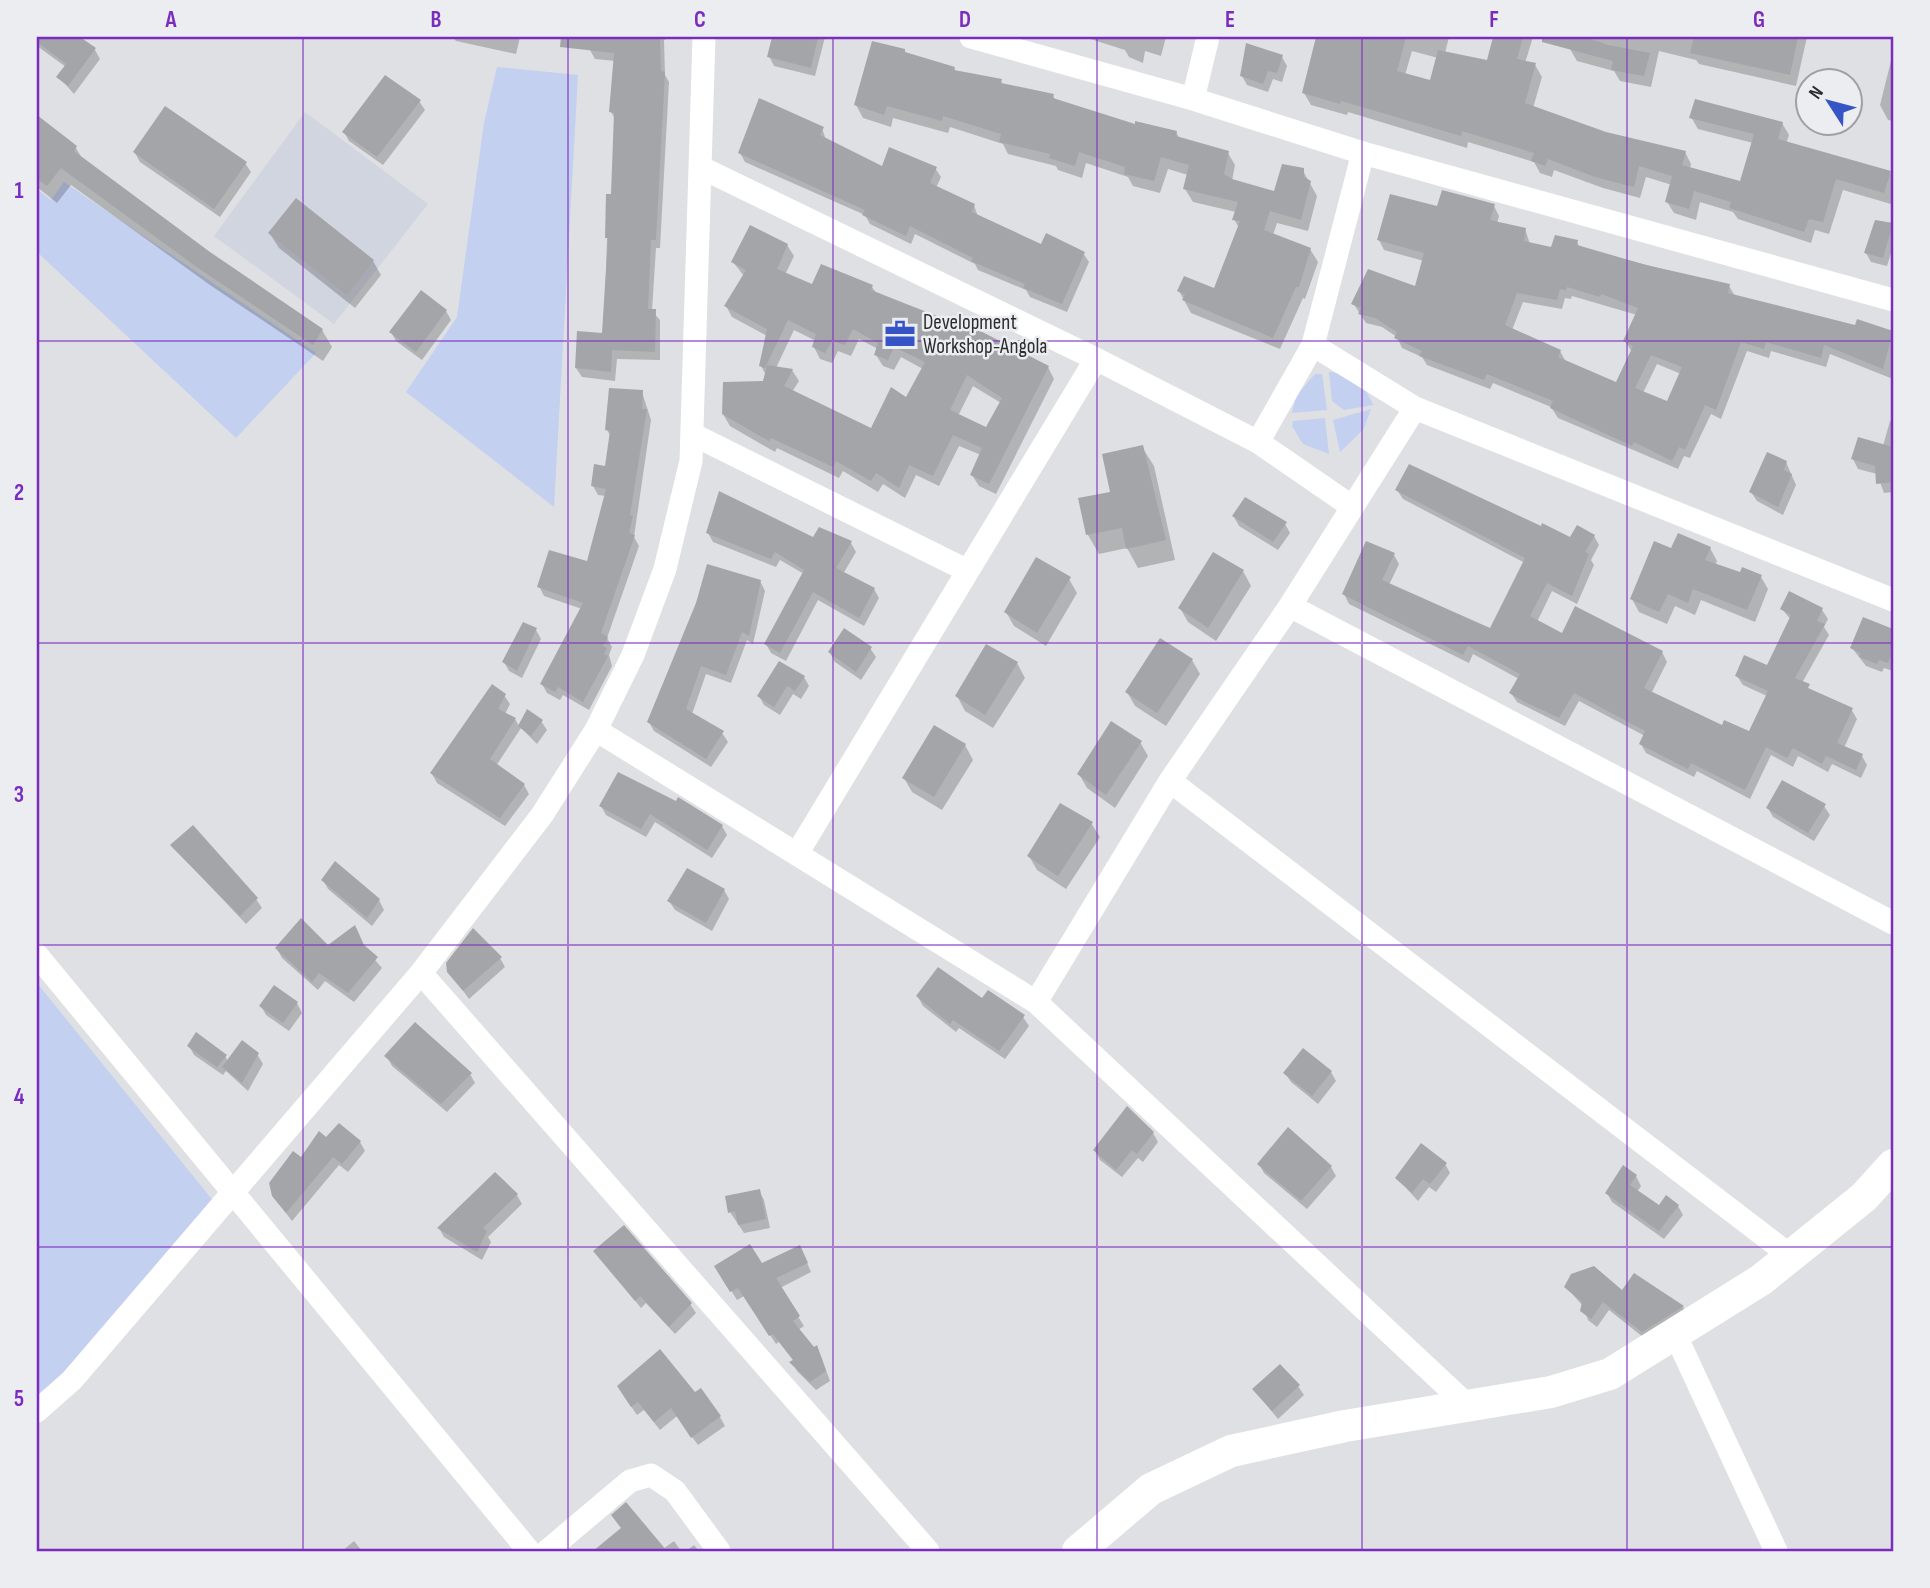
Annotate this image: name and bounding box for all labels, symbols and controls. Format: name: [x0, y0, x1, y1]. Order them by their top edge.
text: A: [165, 6, 178, 34]
text: B: [431, 6, 442, 34]
text: C: [694, 6, 706, 34]
text: D: [959, 6, 971, 34]
text: E: [1225, 6, 1235, 34]
text: F: [1489, 6, 1499, 34]
text: G: [1753, 6, 1765, 34]
north arrow: [1794, 66, 1864, 136]
text: N: [1804, 82, 1829, 104]
text: 1: [14, 177, 24, 205]
place label: Development Workshop-Angola: [923, 310, 1047, 359]
office icon: Development Workshop-Angola: [883, 317, 917, 351]
text: 2: [14, 479, 24, 507]
text: 3: [14, 781, 24, 809]
text: 4: [14, 1083, 25, 1111]
text: 5: [14, 1385, 24, 1413]

